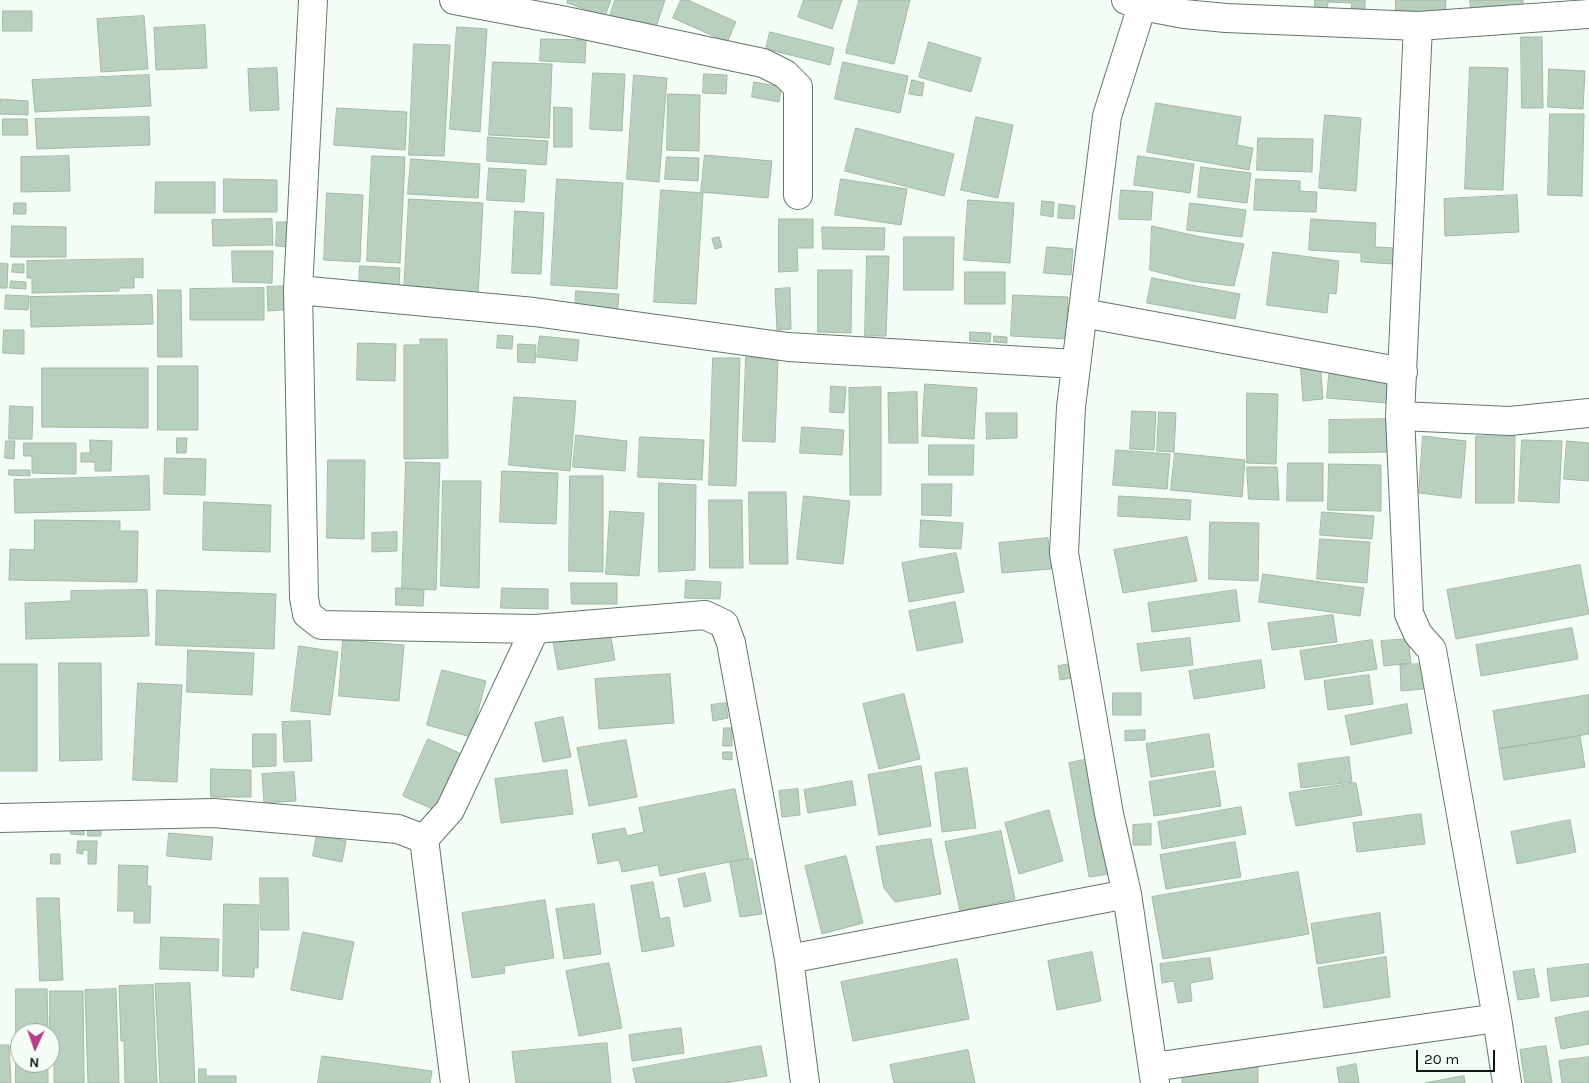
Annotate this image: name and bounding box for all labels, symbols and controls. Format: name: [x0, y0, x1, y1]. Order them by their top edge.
north arrow: [10, 1023, 60, 1073]
scale bar: [1419, 1040, 1498, 1072]
text: 20 m: [1424, 1050, 1459, 1068]
text: N: [29, 1054, 40, 1071]

